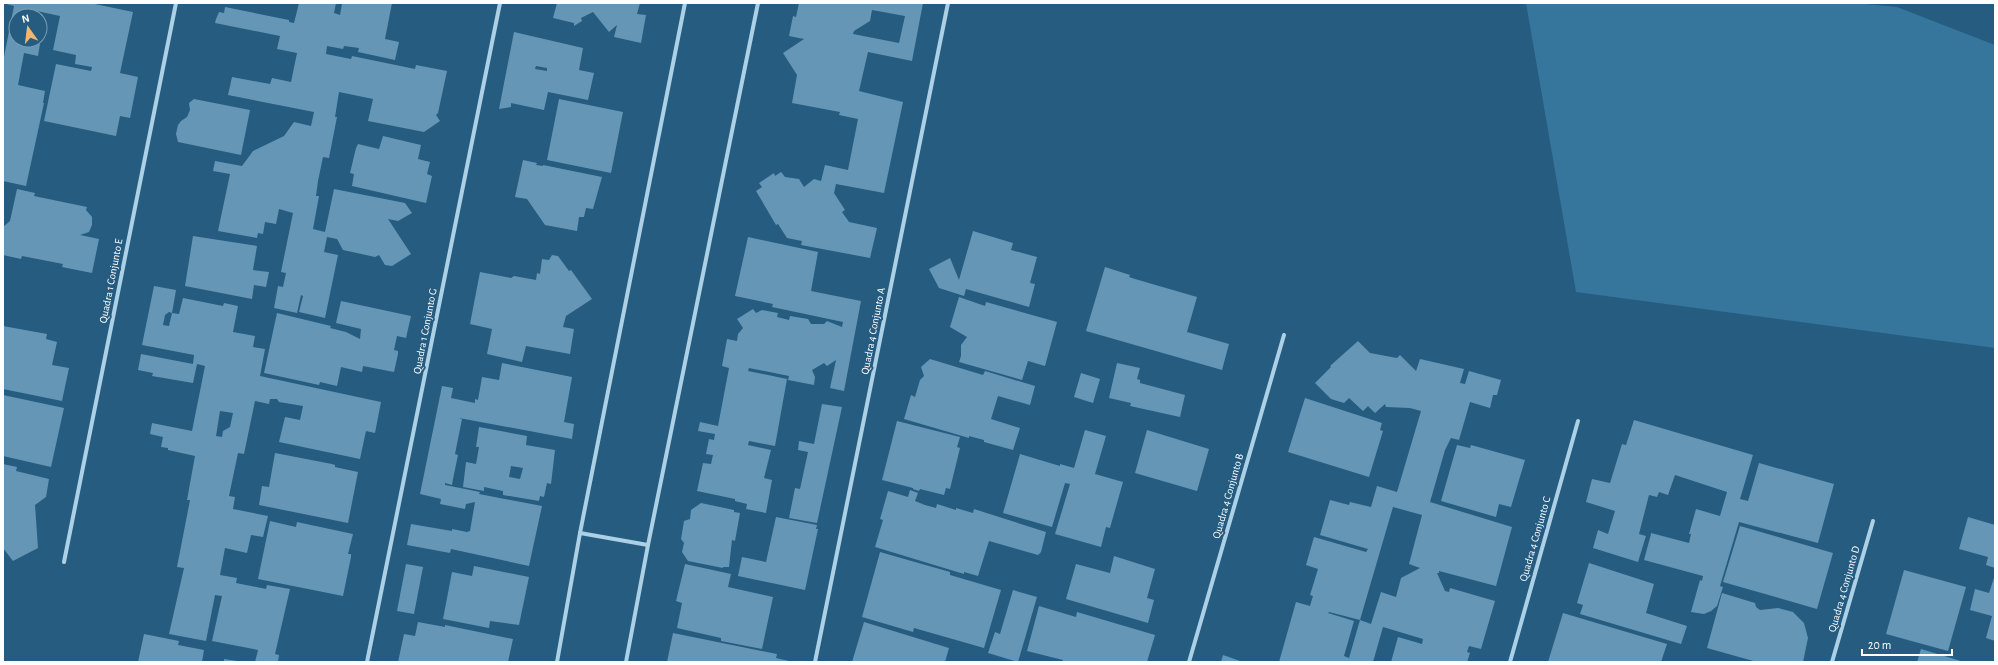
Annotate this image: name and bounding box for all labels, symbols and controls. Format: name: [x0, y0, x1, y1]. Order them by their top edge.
north arrow: [8, 8, 48, 48]
text: N: [21, 13, 31, 25]
street label: Quadra 1 Conjunto E: [97, 237, 125, 324]
street label: Quadra 4 Conjunto A: [859, 286, 887, 375]
street label: Quadra 1 Conjunto G: [411, 287, 439, 375]
street label: Quadra 4 Conjunto B: [1211, 452, 1245, 540]
street label: Quadra 4 Conjunto C: [1518, 495, 1552, 583]
street label: Quadra 4 Conjunto D: [1826, 545, 1862, 633]
scale bar: [1862, 631, 1952, 657]
text: 20 m: [1868, 639, 1891, 651]

